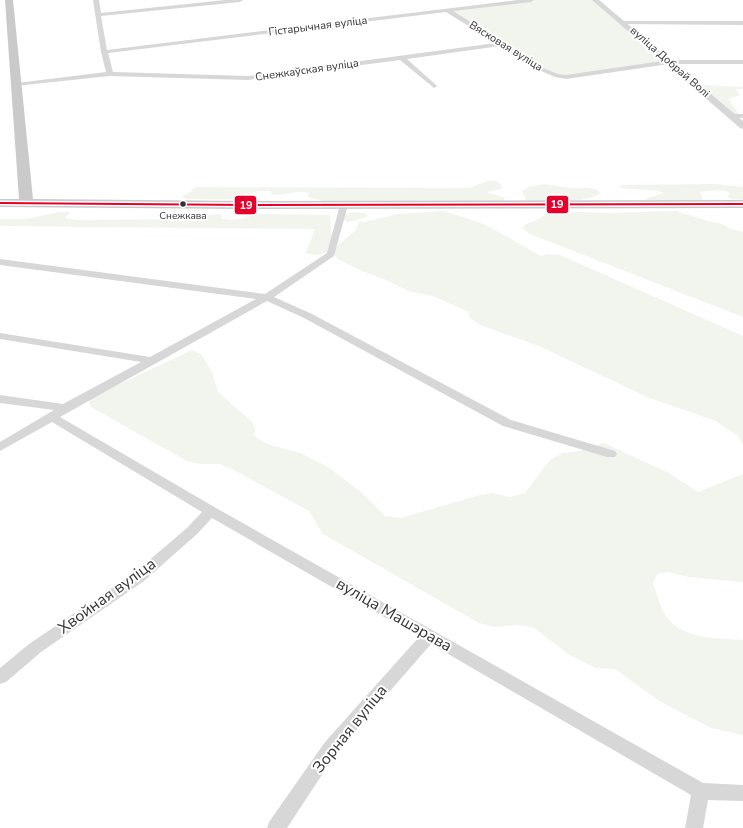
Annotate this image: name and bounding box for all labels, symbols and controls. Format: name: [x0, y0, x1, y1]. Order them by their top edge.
street label: Гістарычная вуліца: [268, 12, 368, 39]
street label: Вясковая вуліца: [466, 17, 546, 75]
street label: вуліца Добрай Волі: [627, 23, 713, 101]
street label: Снежкаўская вуліца: [254, 55, 360, 85]
line badge: 19: [234, 195, 257, 215]
line badge: 19: [546, 195, 569, 214]
text: 19: [550, 197, 564, 212]
text: 19: [239, 198, 253, 213]
marker: Снежкава: [178, 199, 188, 209]
place label: Снежкава: [159, 209, 207, 223]
street label: Хвойная вуліца: [54, 553, 160, 639]
street label: вуліца Машэрава: [332, 573, 456, 657]
street label: Зорная вуліца: [308, 680, 392, 778]

